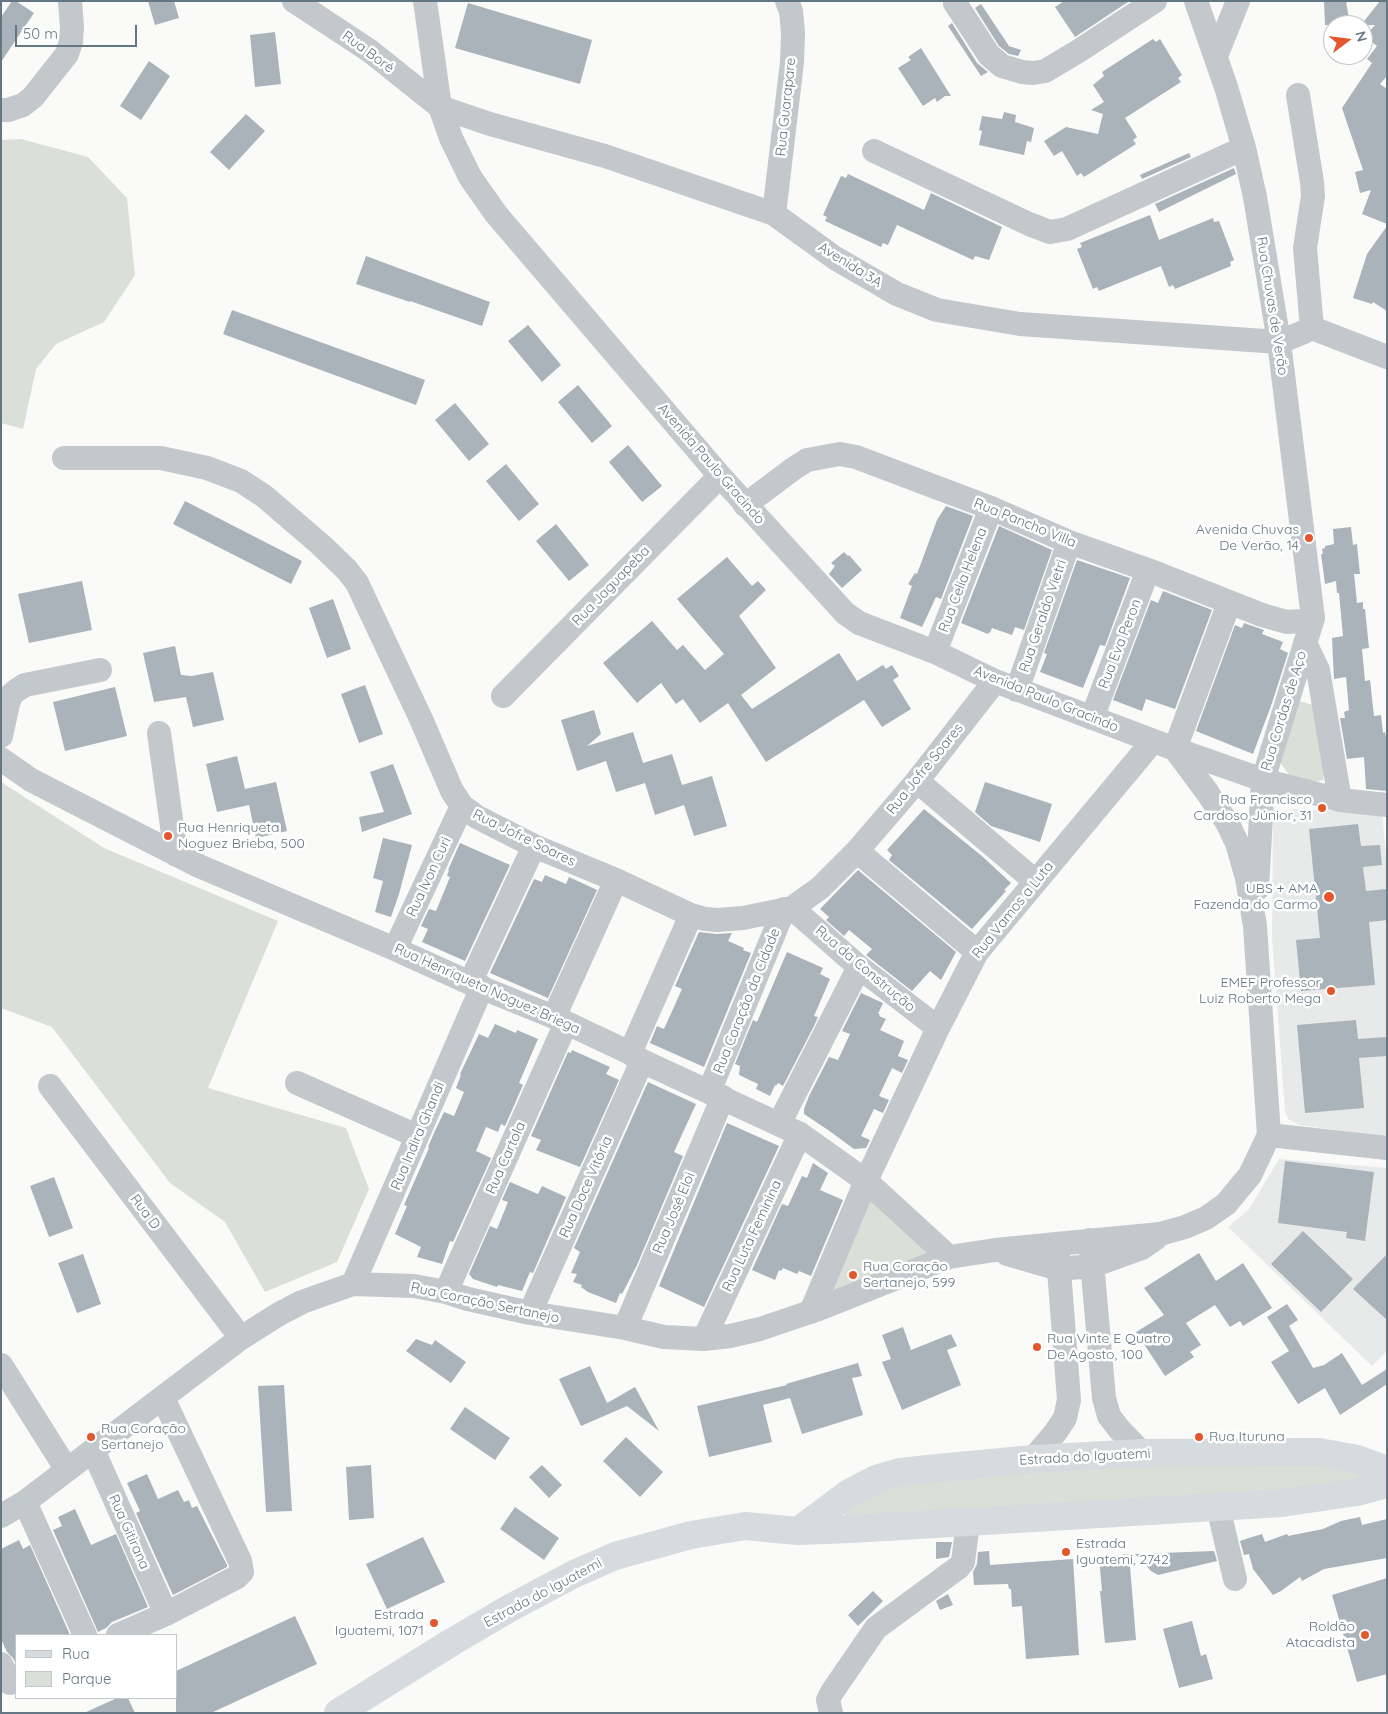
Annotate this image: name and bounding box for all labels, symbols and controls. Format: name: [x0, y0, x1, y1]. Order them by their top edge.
scale bar: [18, 15, 140, 47]
north arrow: [1323, 15, 1373, 65]
text: 50 m: [23, 24, 58, 43]
street label: Rua Boré: [339, 28, 397, 76]
text: N: [1351, 29, 1372, 44]
street label: Rua Guarapare: [772, 57, 800, 157]
street label: Rua Chuvas de Verão: [1253, 235, 1291, 377]
street label: Avenida 3A: [815, 239, 885, 291]
street label: Avenida Paulo Gracindo: [654, 400, 768, 528]
street label: Rua Pancho Villa: [971, 495, 1079, 551]
place label: Avenida Chuvas De Verão, 14: [1196, 522, 1299, 554]
street label: Rua Celia Helena: [935, 525, 991, 635]
marker: Avenida Chuvas De Verão, 14: [1303, 532, 1315, 544]
street label: Rua Jaguapeba: [569, 543, 653, 629]
street label: Rua Geraldo Vietri: [1016, 557, 1070, 675]
street label: Rua Eva Peron: [1095, 597, 1145, 691]
street label: Rua Cordas de Aço: [1258, 649, 1310, 773]
street label: Avenida Paulo Gracindo: [971, 662, 1121, 736]
street label: Rua Jofre Soares: [883, 720, 967, 818]
place label: Rua Francisco Cardoso Júnior, 31: [1194, 792, 1312, 824]
marker: Rua Francisco Cardoso Júnior, 31: [1316, 802, 1328, 814]
street label: Rua Jofre Soares: [470, 806, 578, 870]
place label: Rua Henriqueta Noguez Brieba, 500: [178, 820, 305, 852]
marker: Rua Henriqueta Noguez Brieba, 500: [162, 830, 174, 842]
street label: Rua Ivon Curi: [403, 834, 455, 920]
street label: Rua Vamos a Luta: [969, 858, 1057, 962]
place label: UBS + AMA Fazenda do Carmo: [1194, 881, 1318, 914]
marker: UBS + AMA Fazenda do Carmo: [1322, 890, 1336, 904]
street label: Rua da Construção: [812, 922, 918, 1016]
street label: Rua Coração da Cidade: [710, 926, 784, 1076]
street label: Rua Henriqueta Noguez Briega: [392, 940, 582, 1038]
place label: EMEF Professor Luiz Roberto Mega: [1199, 975, 1321, 1008]
marker: EMEF Professor Luiz Roberto Mega: [1325, 985, 1337, 997]
street label: Rua Indira Ghandi: [388, 1079, 448, 1193]
street label: Rua Cartola: [483, 1119, 529, 1197]
street label: Rua Doce Vitória: [556, 1134, 616, 1240]
street label: Rua José Eloi: [649, 1170, 699, 1256]
street label: Rua Luta Feminina: [719, 1178, 785, 1294]
street label: Rua D: [126, 1191, 164, 1233]
place label: Rua Coração Sertanejo, 599: [863, 1259, 955, 1292]
marker: Rua Coração Sertanejo, 599: [847, 1269, 859, 1281]
street label: Rua Coração Sertanejo: [409, 1279, 561, 1327]
place label: Rua Vinte E Quatro De Agosto, 100: [1047, 1331, 1171, 1364]
marker: Rua Vinte E Quatro De Agosto, 100: [1031, 1341, 1043, 1353]
place label: Rua Coração Sertanejo: [101, 1421, 186, 1454]
place label: Rua Ituruna: [1209, 1429, 1285, 1445]
marker: Rua Coração Sertanejo: [85, 1431, 97, 1443]
marker: Rua Ituruna: [1193, 1431, 1205, 1443]
street label: Estrada do Iguatemi: [1019, 1445, 1151, 1469]
street label: Rua Gitirana: [105, 1492, 153, 1572]
place label: Estrada Iguatemi, 2742: [1076, 1536, 1169, 1568]
marker: Estrada Iguatemi, 2742: [1060, 1546, 1072, 1558]
street label: Estrada do Iguatemi: [481, 1555, 605, 1631]
place label: Estrada Iguatemi, 1071: [335, 1607, 424, 1640]
marker: Estrada Iguatemi, 1071: [428, 1617, 440, 1629]
place label: Roldão Atacadista: [1286, 1619, 1355, 1651]
marker: Roldão Atacadista: [1359, 1629, 1371, 1641]
legend: [15, 1634, 178, 1699]
text: Rua: [62, 1644, 90, 1663]
text: Parque: [62, 1669, 112, 1688]

